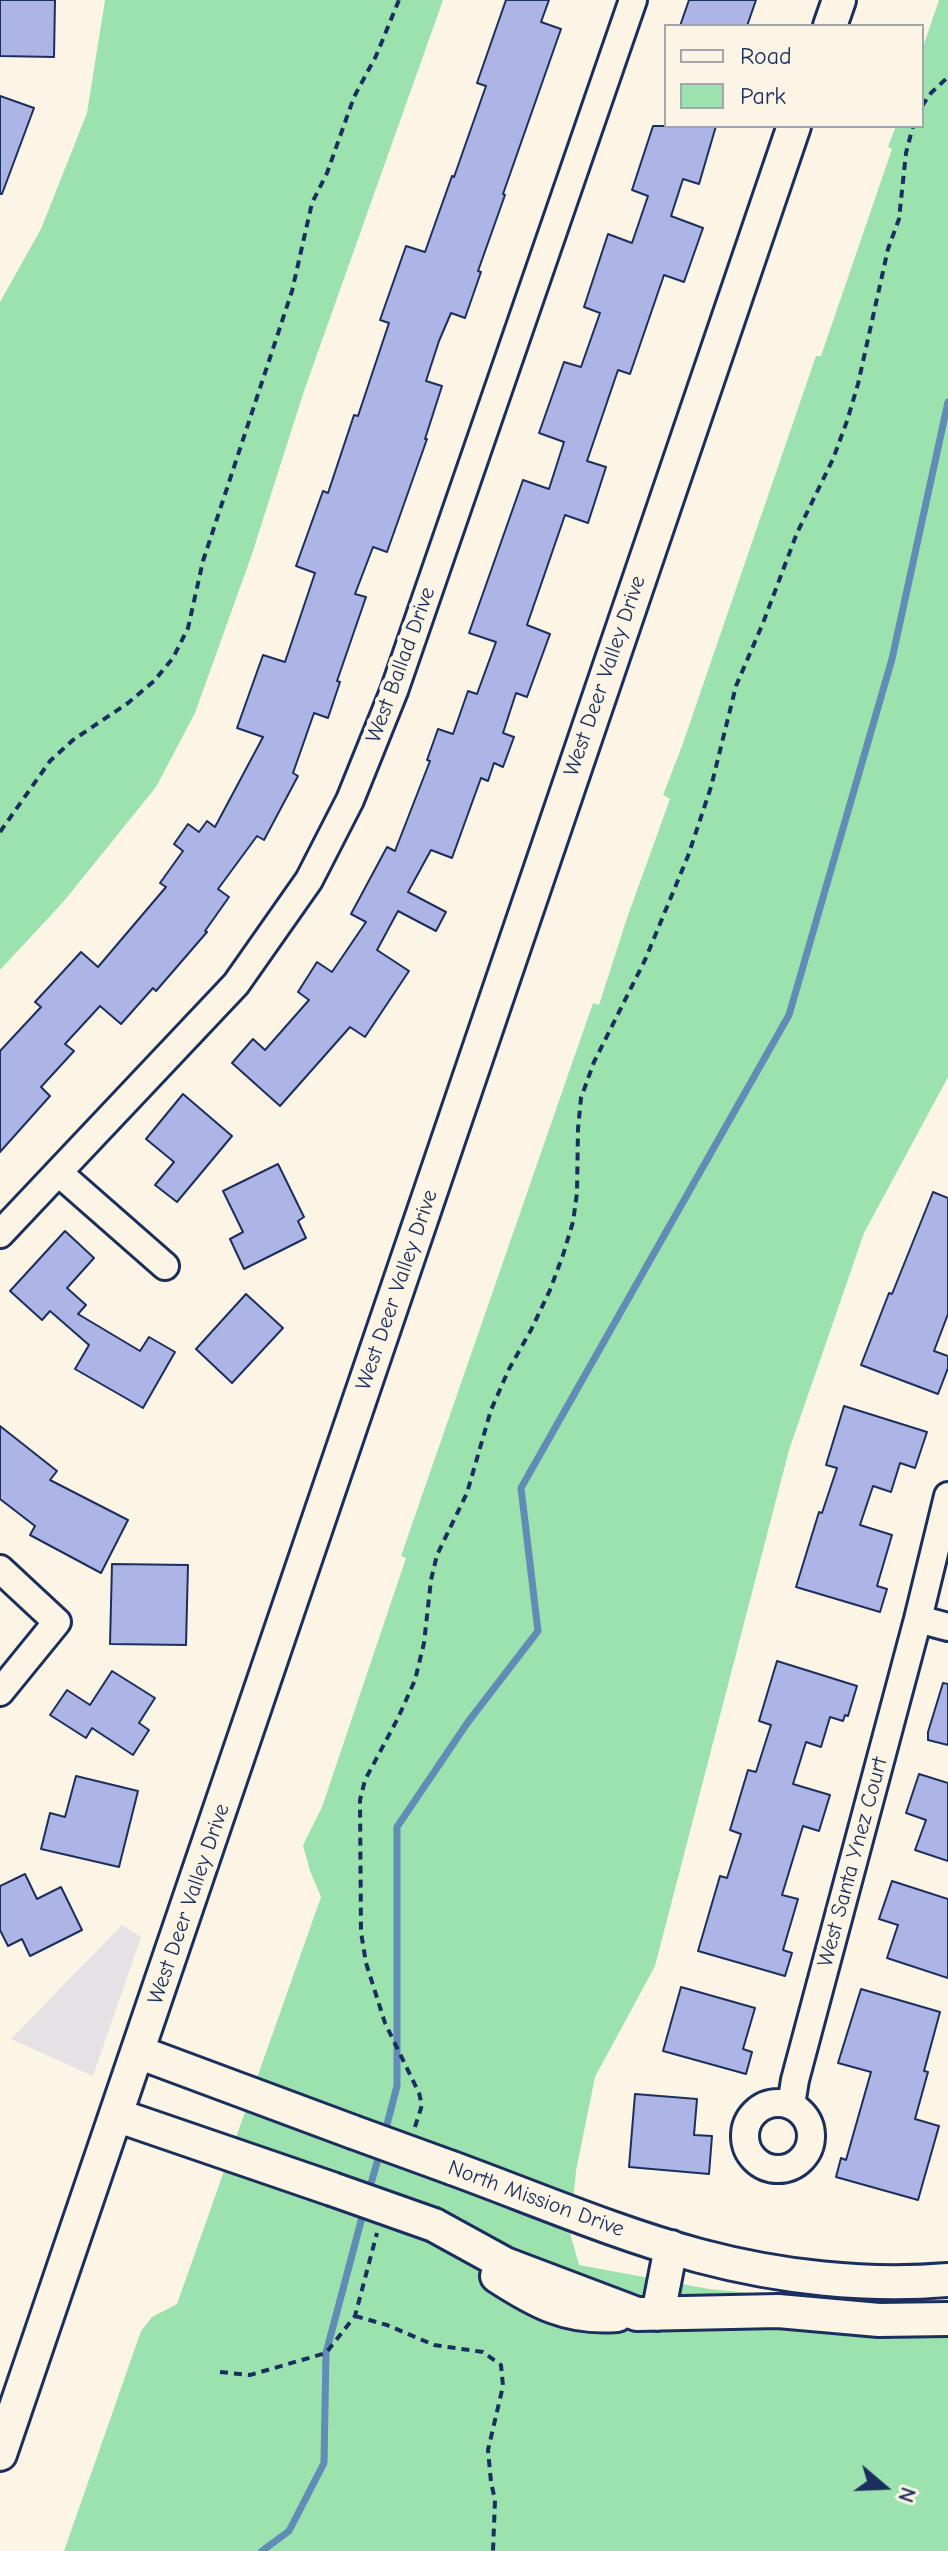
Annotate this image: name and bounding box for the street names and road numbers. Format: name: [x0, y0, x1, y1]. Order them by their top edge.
street label: West Deer Valley Drive: [558, 572, 652, 780]
street label: West Ballad Drive: [361, 584, 441, 746]
street label: West Deer Valley Drive: [350, 1186, 444, 1394]
street label: West Santa Ynez Court: [812, 1754, 894, 1970]
street label: West Deer Valley Drive: [142, 1800, 236, 2008]
street label: North Mission Drive: [444, 2155, 628, 2243]

